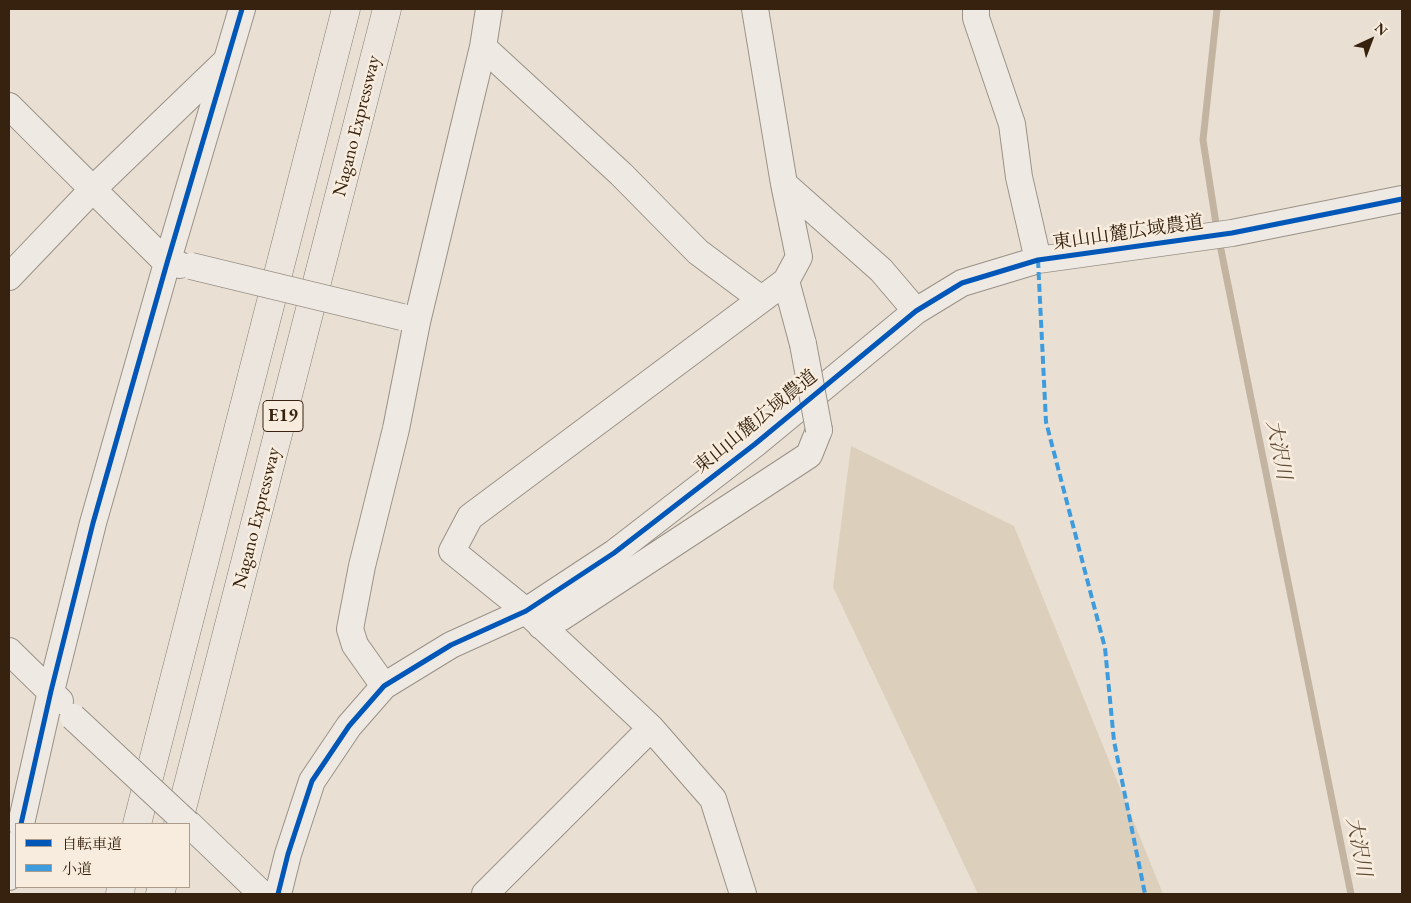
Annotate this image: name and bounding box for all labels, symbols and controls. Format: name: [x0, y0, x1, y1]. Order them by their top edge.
north arrow: [1346, 15, 1396, 65]
text: N: [1371, 19, 1392, 39]
street label: Nagano Expressway: [328, 53, 386, 199]
street label: 東山山麓広域農道: [1051, 211, 1205, 255]
street label: 東山山麓広域農道: [690, 365, 822, 479]
road number: E19: [263, 401, 303, 432]
water label: 大沢川: [1260, 418, 1296, 482]
street label: Nagano Expressway: [228, 445, 286, 591]
water label: 大沢川: [1340, 815, 1376, 879]
legend: [15, 823, 190, 888]
text: 自転車道: [62, 834, 122, 853]
text: 小道: [62, 859, 92, 878]

